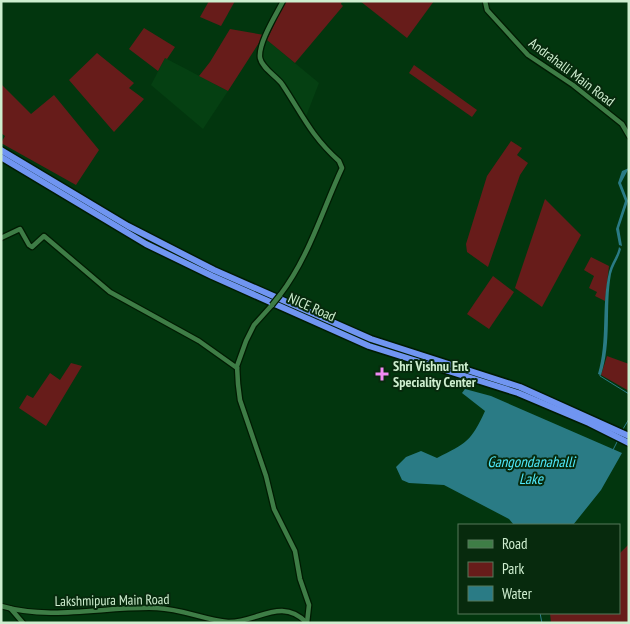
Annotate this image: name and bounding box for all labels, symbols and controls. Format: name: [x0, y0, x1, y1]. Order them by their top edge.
street label: Andrahalli Main Road: [525, 34, 619, 110]
street label: NICE Road: [285, 289, 339, 325]
place label: Shri Vishnu Ent Speciality Center: [393, 357, 477, 391]
marker: Shri Vishnu Ent Speciality Center: [375, 367, 389, 381]
water label: Gangondanahalli Lake: [487, 452, 576, 488]
legend: [458, 524, 620, 614]
text: Road: [502, 534, 528, 553]
text: Park: [502, 559, 524, 578]
text: Water: [502, 584, 533, 603]
street label: Lakshmipura Main Road: [54, 590, 170, 610]

